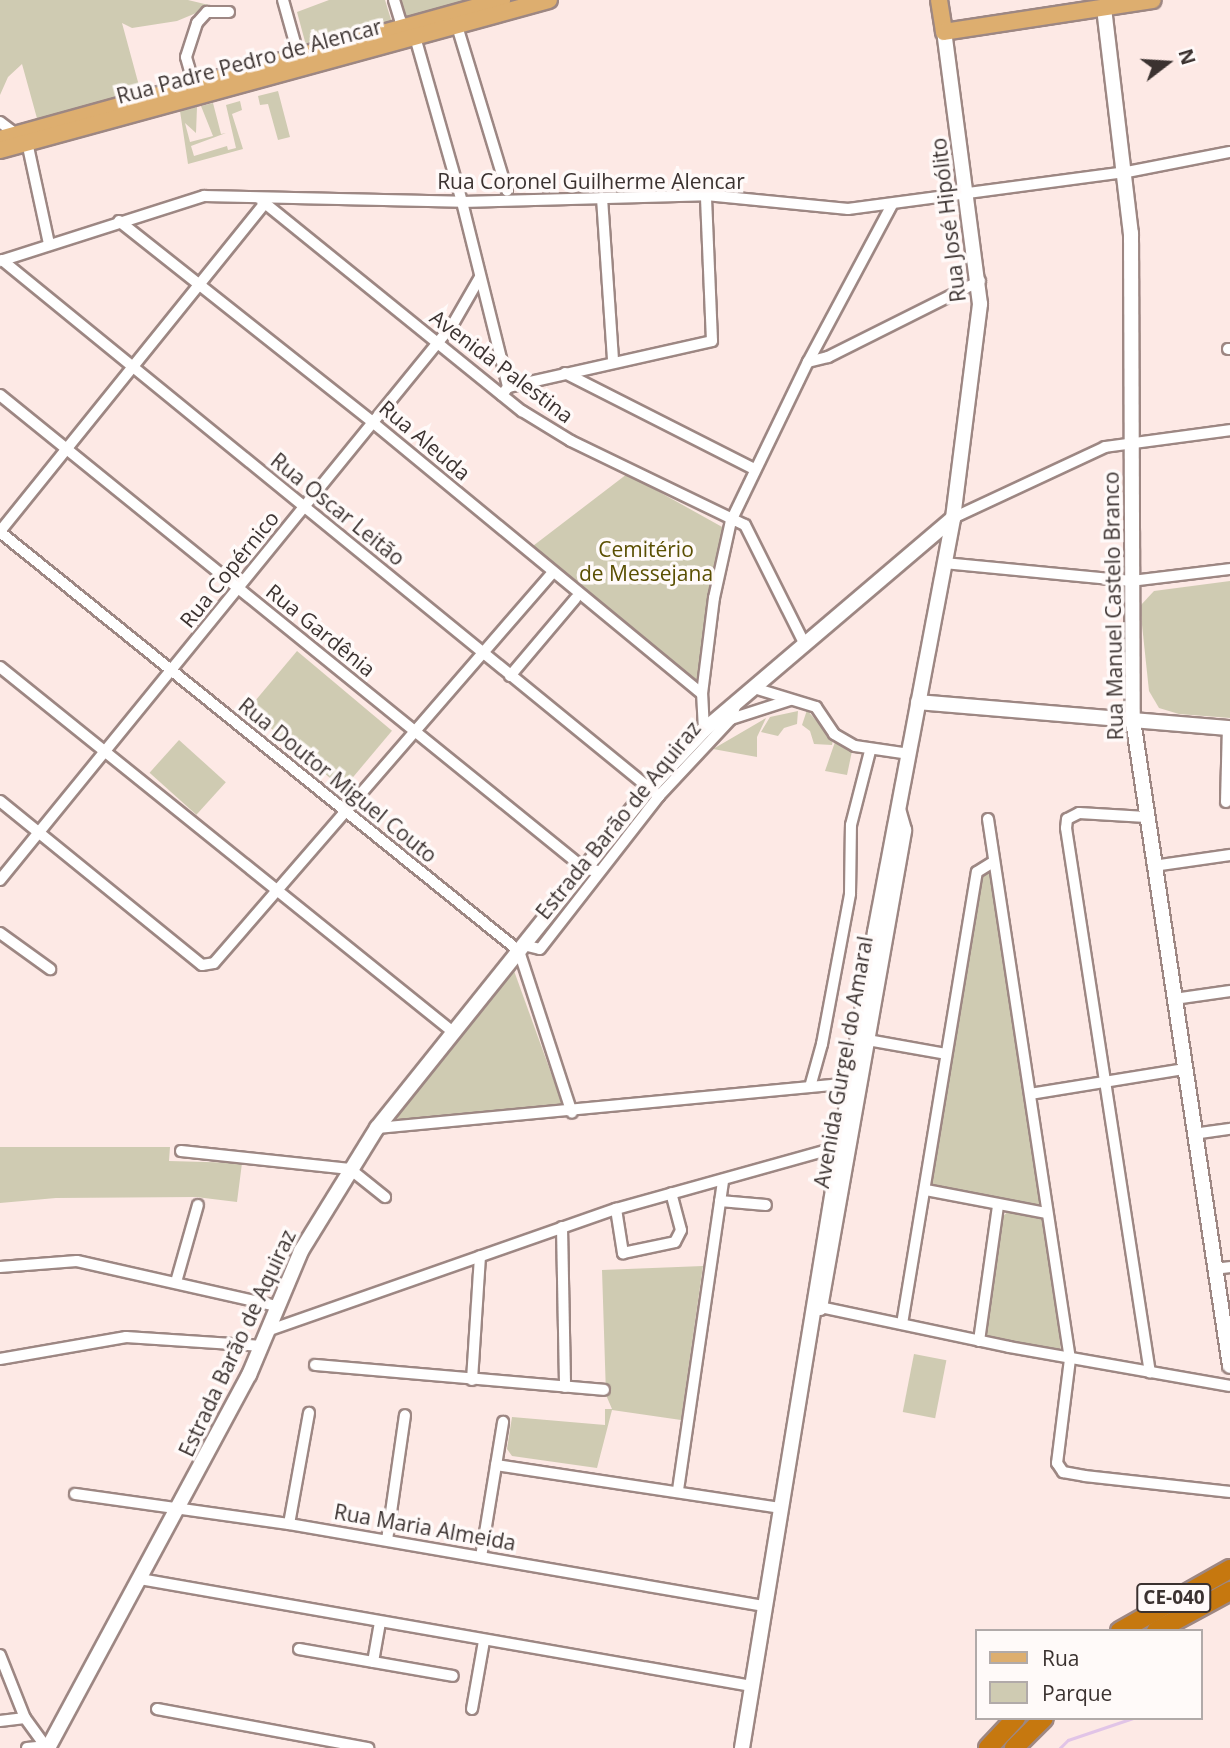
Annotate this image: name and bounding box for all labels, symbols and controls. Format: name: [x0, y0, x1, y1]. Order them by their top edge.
street label: Rua Padre Pedro de Alencar: [114, 13, 384, 109]
north arrow: [1132, 28, 1202, 98]
text: N: [1172, 46, 1202, 68]
street label: Rua José Hipólito: [925, 136, 971, 304]
street label: Rua Coronel Guilherme Alencar: [437, 168, 745, 194]
street label: Avenida Palestina: [426, 304, 578, 428]
street label: Rua Aleuda: [374, 395, 476, 485]
street label: Rua Oscar Leitão: [266, 447, 410, 571]
street label: Rua Manuel Castelo Branco: [1098, 471, 1128, 741]
street label: Rua Copérnico: [174, 506, 284, 632]
park label: Cemitério de Messejana: [579, 536, 713, 586]
street label: Rua Gardênia: [261, 578, 381, 682]
street label: Rua Doutor Miguel Couto: [234, 692, 442, 868]
street label: Estrada Barão de Aquiraz: [530, 716, 706, 924]
street label: Avenida Gurgel do Amaral: [808, 934, 878, 1190]
street label: Estrada Barão de Aquiraz: [173, 1226, 301, 1460]
street label: Rua Maria Almeida: [332, 1499, 518, 1555]
road number: CE-040: [1136, 1582, 1212, 1614]
legend: [974, 1629, 1202, 1720]
text: Rua: [1042, 1644, 1080, 1672]
text: Parque: [1042, 1679, 1112, 1707]

